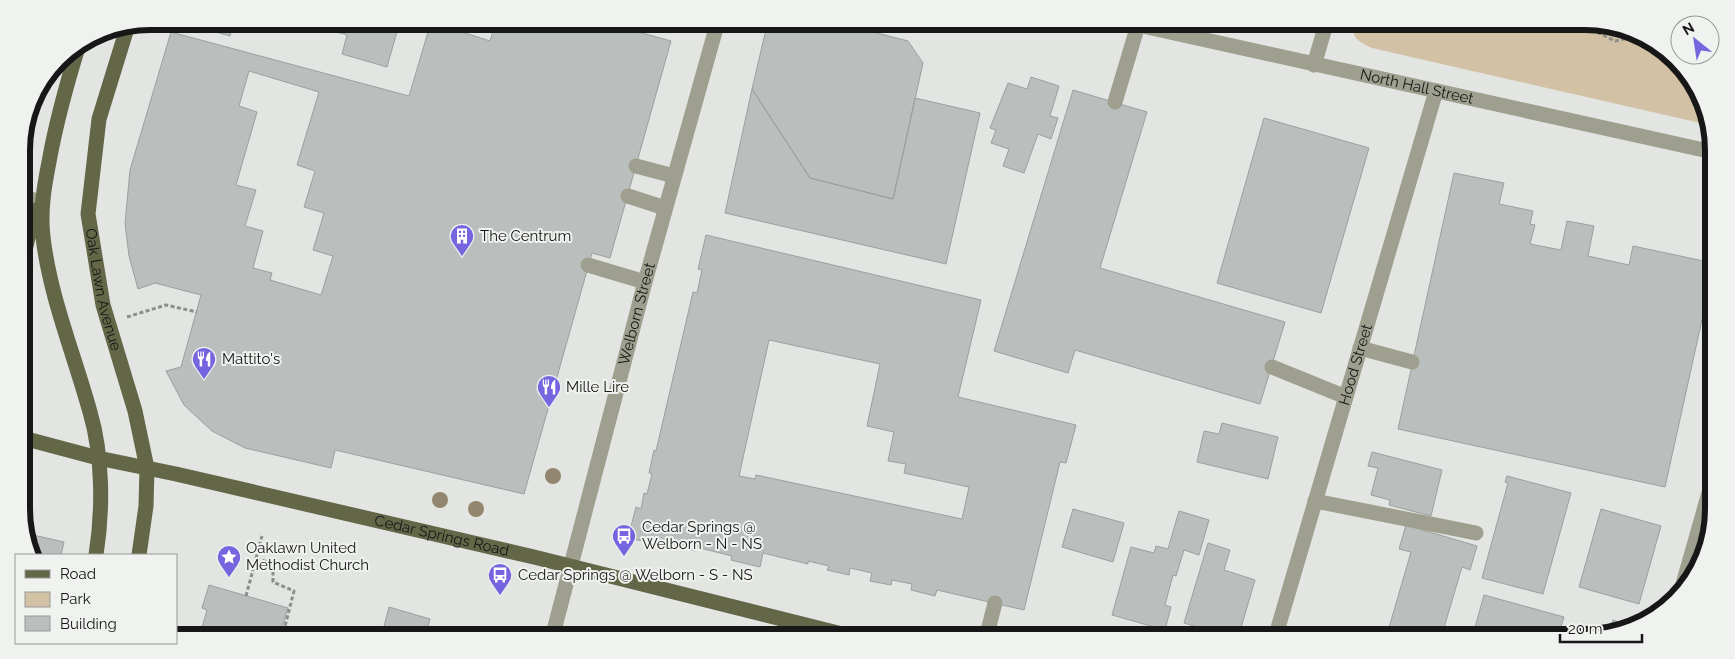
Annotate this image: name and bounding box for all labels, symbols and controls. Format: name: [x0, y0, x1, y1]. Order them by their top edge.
north arrow: [1670, 15, 1720, 65]
text: N: [1680, 19, 1697, 38]
street label: North Hall Street: [1358, 65, 1475, 108]
building icon: The Centrum: [449, 223, 475, 257]
street label: Oak Lawn Avenue: [81, 227, 125, 353]
place label: The Centrum: [480, 227, 571, 245]
street label: Welborn Street: [615, 261, 659, 367]
street label: Hood Street: [1335, 322, 1376, 407]
restaurant icon: Mattito's: [191, 346, 217, 380]
place label: Mattito's: [222, 350, 280, 368]
restaurant icon: Mille Lire: [536, 374, 562, 408]
place label: Mille Lire: [566, 378, 629, 396]
street label: Cedar Springs Road: [373, 511, 511, 560]
place label: Cedar Springs @ Welborn - N - NS: [642, 518, 762, 553]
bus stop icon: Cedar Springs @ Welborn - N - NS: [611, 523, 637, 557]
place label: Oaklawn United Methodist Church: [246, 539, 369, 574]
place icon: Oaklawn United Methodist Church: [216, 544, 242, 578]
legend: [15, 554, 178, 644]
bus stop icon: Cedar Springs @ Welborn - S - NS: [487, 562, 513, 596]
text: Road: [60, 565, 96, 583]
place label: Cedar Springs @ Welborn - S - NS: [518, 566, 753, 584]
text: Park: [60, 590, 91, 608]
scale bar: [1560, 612, 1642, 644]
text: Building: [60, 615, 117, 633]
text: 20 m: [1568, 620, 1603, 638]

